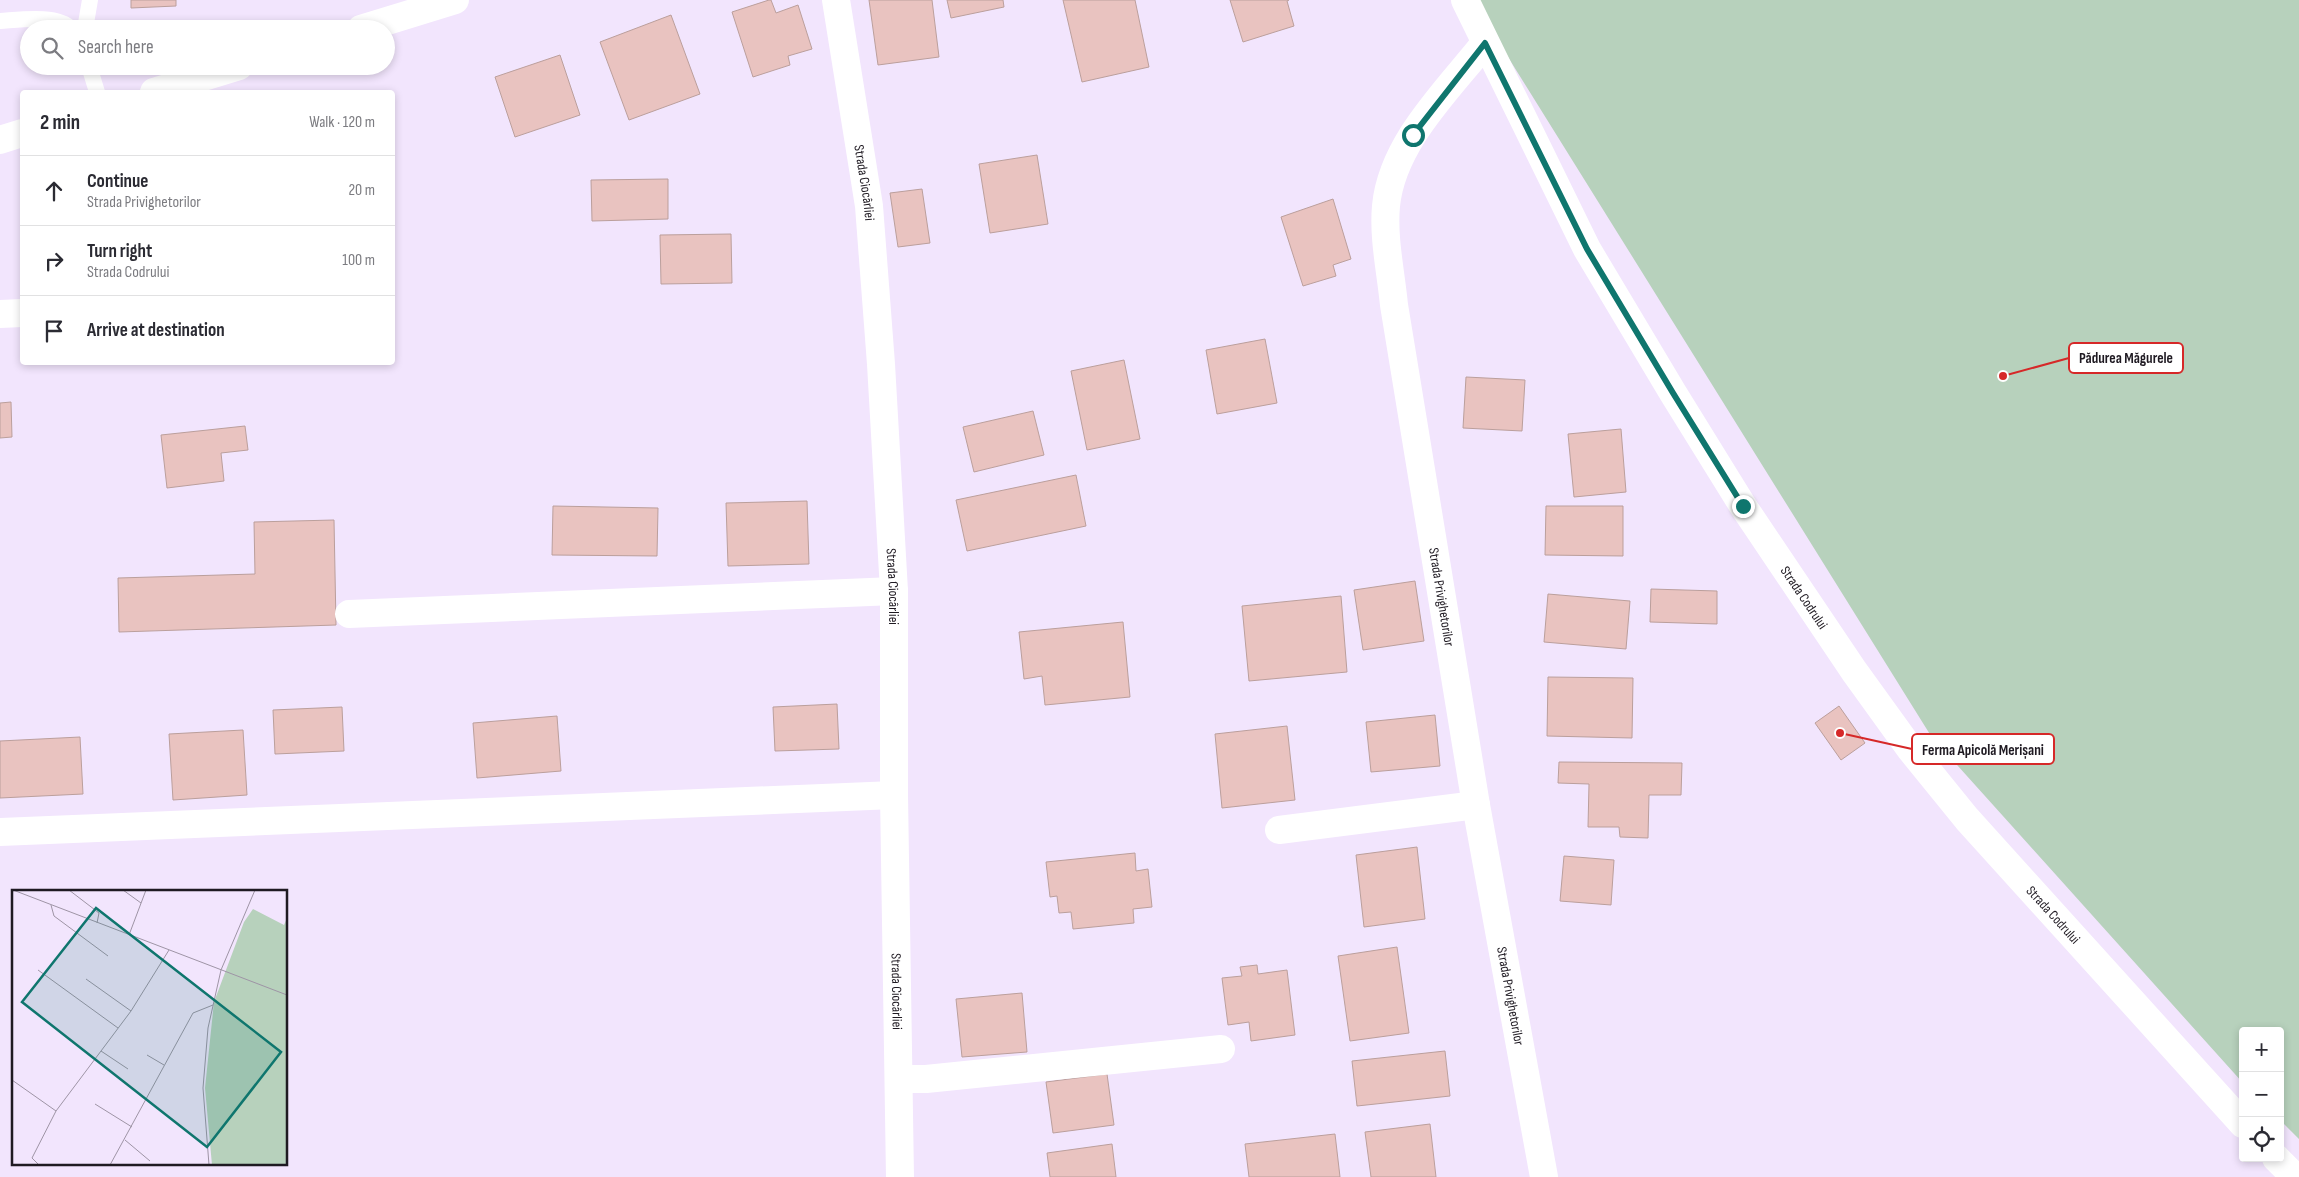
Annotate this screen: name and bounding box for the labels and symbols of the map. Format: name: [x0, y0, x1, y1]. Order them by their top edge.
route start: [1402, 124, 1425, 147]
street label: Strada Ciocârliei: [851, 143, 879, 221]
callout: Pădurea Măgurele: [2069, 343, 2183, 373]
text: Pădurea Măgurele: [2079, 349, 2173, 368]
route end: [1732, 495, 1755, 518]
street label: Strada Privighetorilor: [1425, 546, 1458, 648]
street label: Strada Ciocârliei: [883, 548, 903, 625]
street label: Strada Codrului: [1777, 563, 1832, 632]
callout: Ferma Apicolă Merișani: [1912, 734, 2054, 764]
text: Ferma Apicolă Merișani: [1922, 741, 2044, 760]
street label: Strada Codrului: [2023, 882, 2084, 947]
inset map: [12, 890, 288, 1164]
street label: Strada Privighetorilor: [1494, 945, 1528, 1047]
street label: Strada Ciocârliei: [888, 953, 906, 1030]

